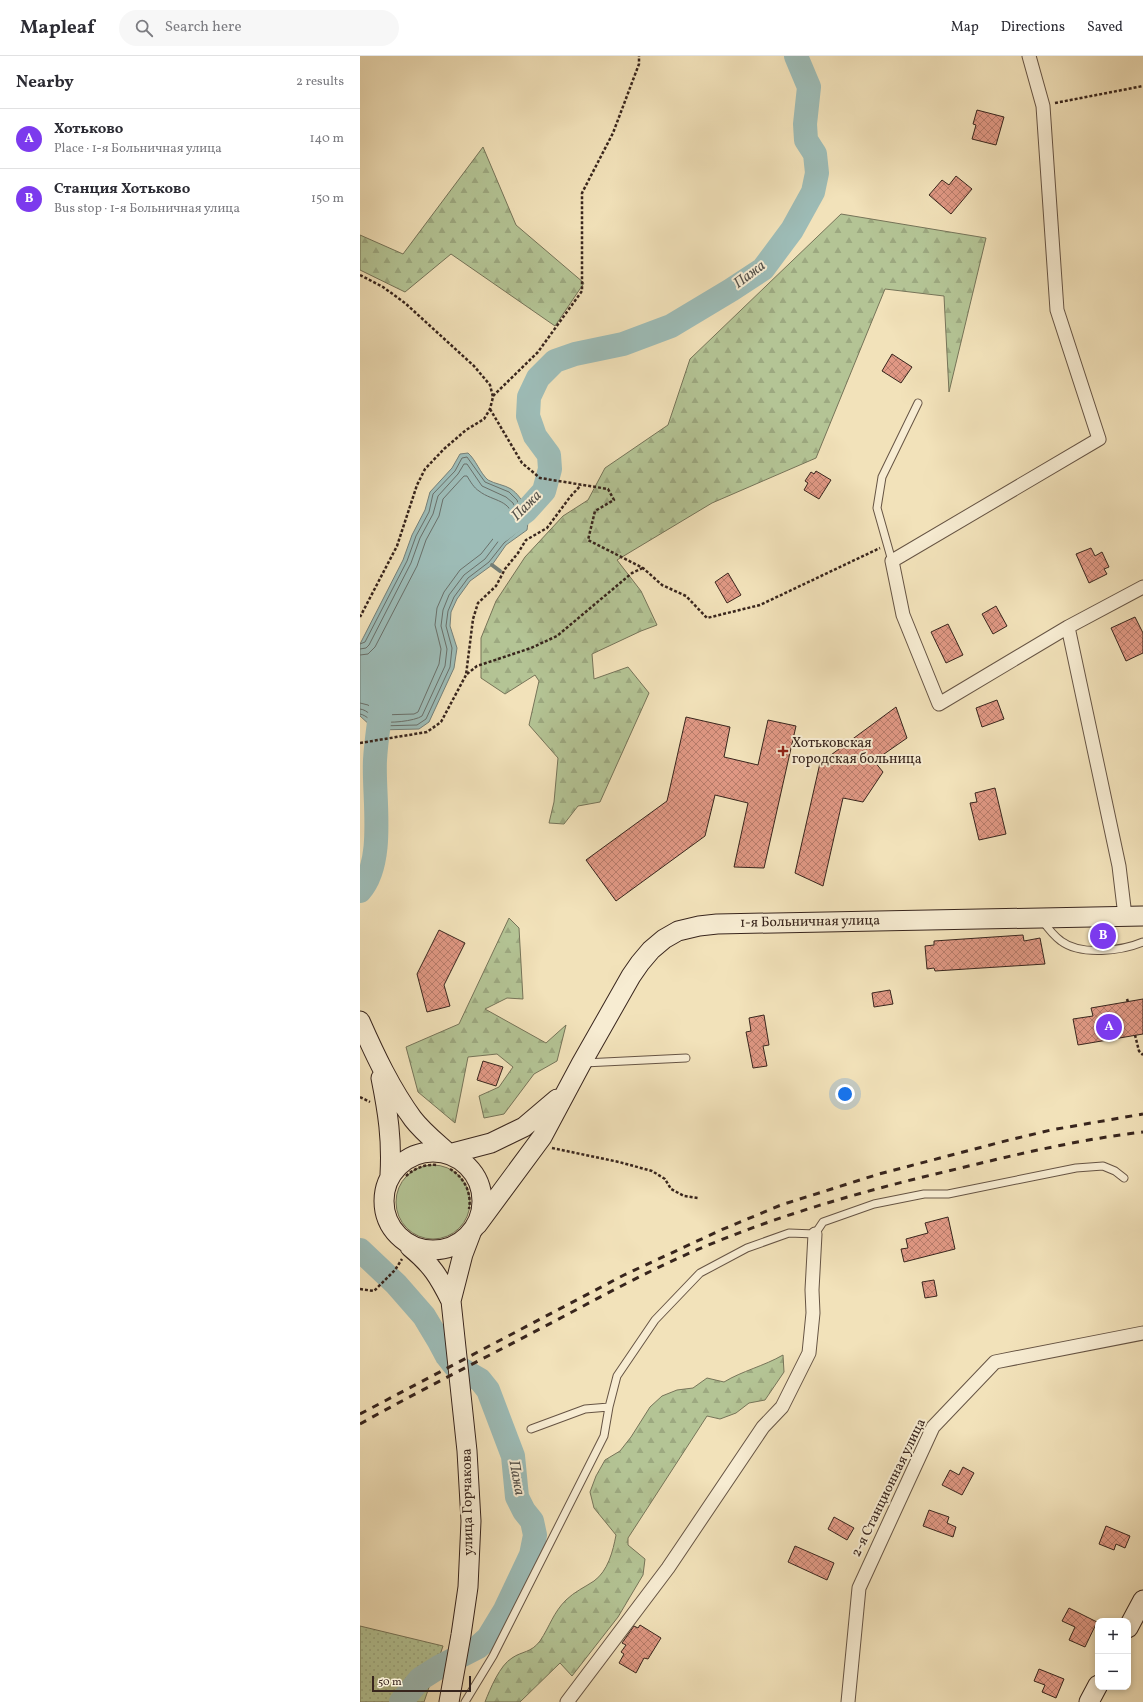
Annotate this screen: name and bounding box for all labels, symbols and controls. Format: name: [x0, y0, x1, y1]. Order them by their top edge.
search box: [119, 10, 399, 46]
text: Mapleaf: [20, 15, 95, 41]
icon: search: [133, 17, 155, 39]
text: Search here: [165, 17, 242, 38]
text: Map: [951, 18, 979, 37]
text: Directions: [1001, 18, 1065, 37]
text: Saved: [1087, 18, 1123, 37]
text: Nearby: [16, 71, 74, 94]
text: 2 results: [296, 73, 344, 91]
text: Хотьково: [54, 119, 123, 140]
text: A: [24, 130, 34, 148]
text: 140 m: [310, 130, 344, 148]
text: Place · 1-я Больничная улица: [54, 140, 222, 158]
text: Станция Хотьково: [54, 179, 190, 200]
text: B: [25, 190, 33, 208]
text: 150 m: [311, 190, 344, 208]
text: Bus stop · 1-я Больничная улица: [54, 200, 240, 218]
water label: Пажа: [730, 256, 770, 294]
water label: Пажа: [507, 486, 547, 526]
place label: Хотьковская городская больница: [792, 734, 922, 769]
marker: Хотьковская городская больница: [777, 745, 789, 757]
street label: 1-я Больничная улица: [740, 911, 880, 933]
pin: B: [1090, 921, 1116, 951]
pin: A: [1096, 1012, 1122, 1042]
your location: [835, 1084, 855, 1104]
street label: 2-я Станционная улица: [847, 1416, 931, 1560]
street label: улица Горчакова: [458, 1448, 478, 1556]
water label: Пажа: [503, 1459, 529, 1497]
map controls: [1095, 1618, 1131, 1690]
button: +: [1095, 1618, 1131, 1654]
button: −: [1095, 1654, 1131, 1690]
scale bar: [372, 1674, 471, 1693]
text: 50 m: [378, 1675, 402, 1690]

